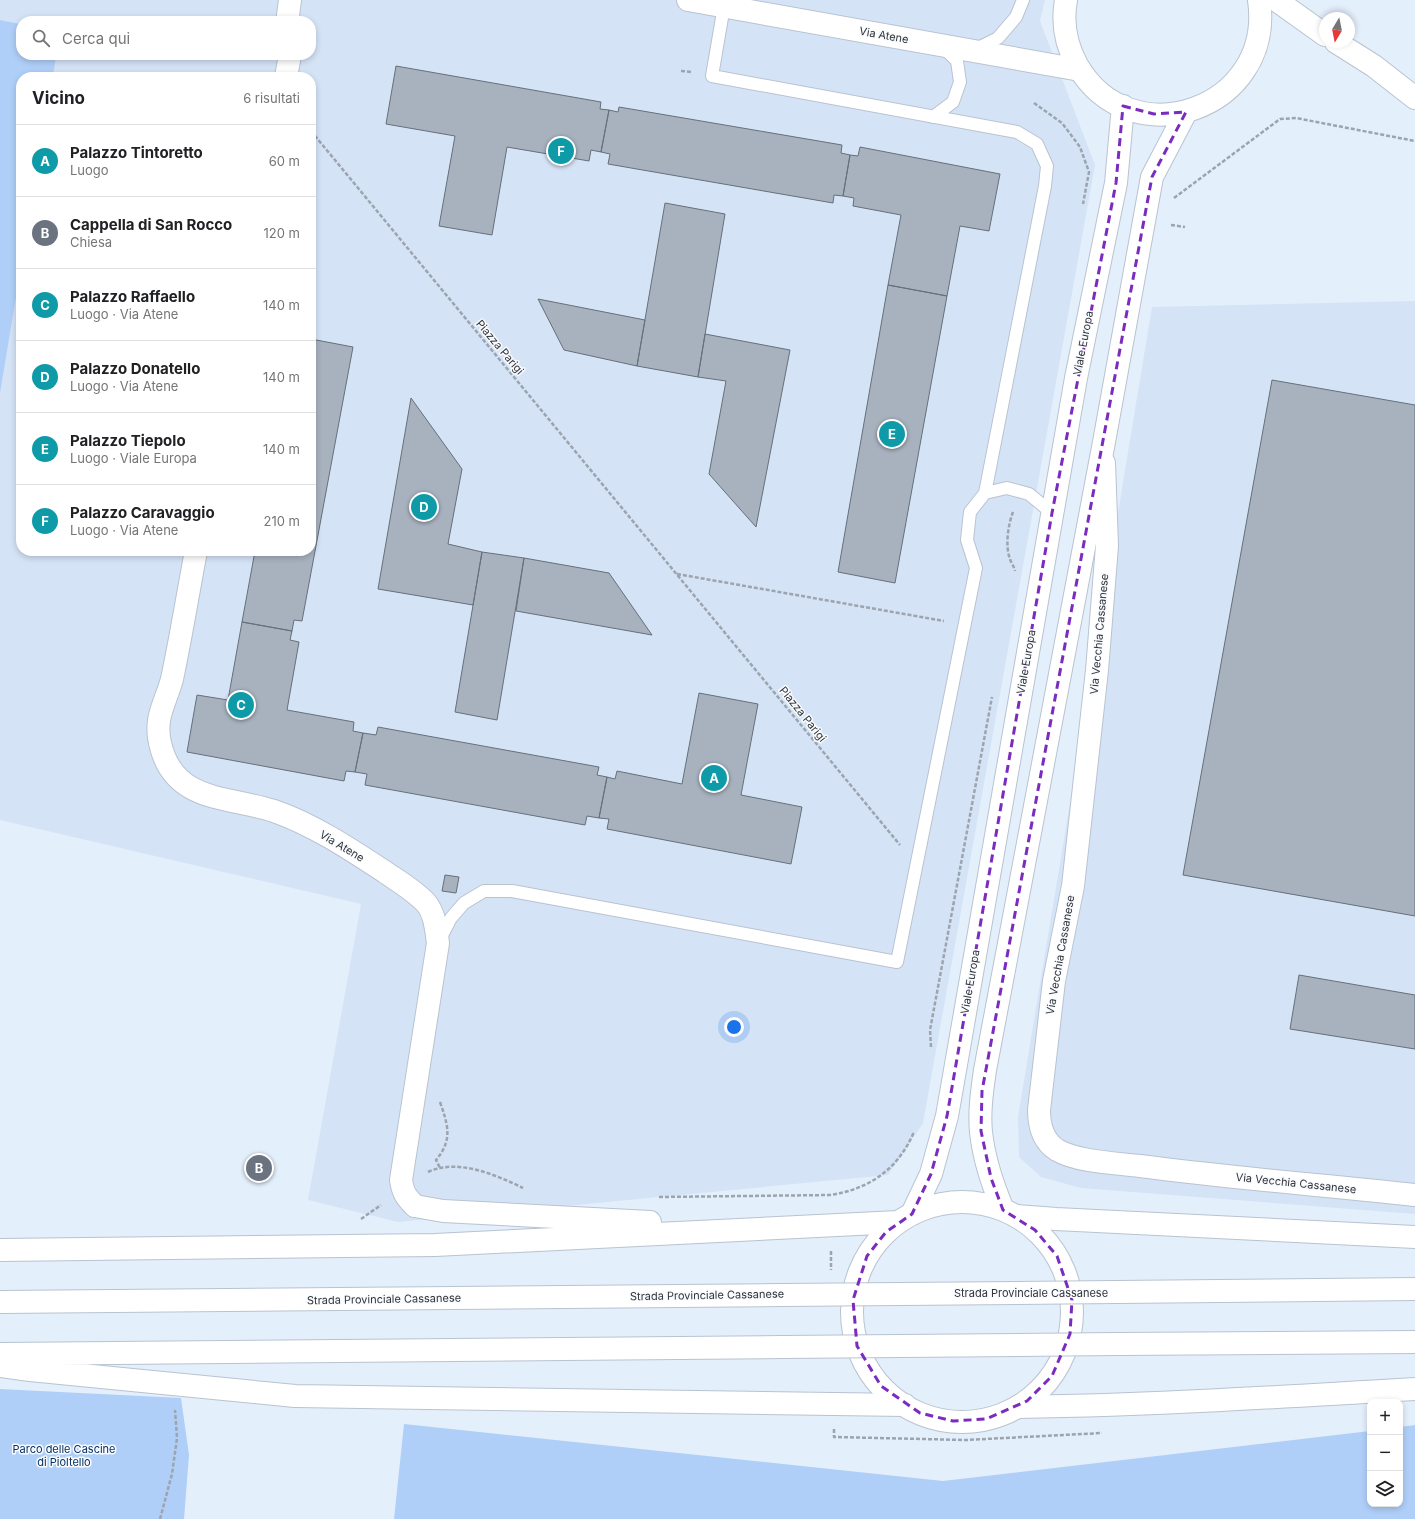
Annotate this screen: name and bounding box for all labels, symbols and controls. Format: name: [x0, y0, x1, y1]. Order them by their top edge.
north arrow: [1319, 12, 1355, 48]
search box: [16, 16, 316, 60]
street label: Via Atene: [858, 24, 910, 46]
icon: search: [30, 27, 52, 49]
text: Cerca qui: [62, 29, 130, 48]
text: Vicino: [32, 88, 85, 108]
text: 6 risultati: [243, 90, 300, 106]
pin: F: [548, 136, 574, 166]
text: Palazzo Tintoretto: [70, 143, 203, 162]
text: A: [40, 153, 50, 169]
text: 60 m: [269, 153, 300, 169]
text: Luogo: [70, 162, 109, 178]
text: Cappella di San Rocco: [70, 215, 232, 234]
text: B: [41, 225, 49, 241]
text: 120 m: [264, 225, 300, 241]
text: Chiesa: [70, 234, 112, 250]
text: Palazzo Raffaello: [70, 287, 195, 306]
text: C: [40, 297, 50, 313]
text: 140 m: [263, 297, 300, 313]
text: Luogo · Via Atene: [70, 306, 178, 322]
street label: Viale Europa: [1070, 310, 1096, 376]
street label: Piazza Parigi: [473, 317, 527, 377]
text: Palazzo Donatello: [70, 359, 200, 378]
text: D: [40, 369, 50, 385]
text: 140 m: [263, 369, 300, 385]
text: Luogo · Via Atene: [70, 378, 178, 394]
pin: E: [879, 419, 905, 449]
text: Palazzo Tiepolo: [70, 431, 186, 450]
text: E: [41, 441, 49, 457]
text: 140 m: [263, 441, 300, 457]
text: Luogo · Viale Europa: [70, 450, 197, 466]
pin: D: [411, 492, 437, 522]
text: Palazzo Caravaggio: [70, 503, 215, 522]
text: F: [41, 513, 49, 529]
text: 210 m: [264, 513, 300, 529]
text: Luogo · Via Atene: [70, 522, 178, 538]
street label: Via Vecchia Cassanese: [1087, 573, 1111, 695]
street label: Viale Europa: [1013, 629, 1039, 695]
street label: Piazza Parigi: [777, 684, 829, 744]
pin: C: [228, 690, 254, 720]
pin: A: [701, 763, 727, 793]
street label: Via Atene: [317, 827, 367, 865]
street label: Via Vecchia Cassanese: [1043, 894, 1077, 1016]
street label: Viale Europa: [957, 949, 983, 1015]
your location: [724, 1017, 744, 1037]
pin: B: [246, 1153, 272, 1183]
street label: Via Vecchia Cassanese: [1235, 1170, 1357, 1196]
street label: Strada Provinciale Cassanese: [954, 1286, 1108, 1300]
street label: Strada Provinciale Cassanese: [630, 1287, 784, 1303]
street label: Strada Provinciale Cassanese: [307, 1291, 461, 1307]
map controls: [1367, 1399, 1403, 1507]
button: +: [1367, 1399, 1403, 1435]
button: −: [1367, 1435, 1403, 1471]
park label: Parco delle Cascine di Pioltello: [13, 1442, 116, 1469]
button: layers: [1367, 1471, 1403, 1507]

